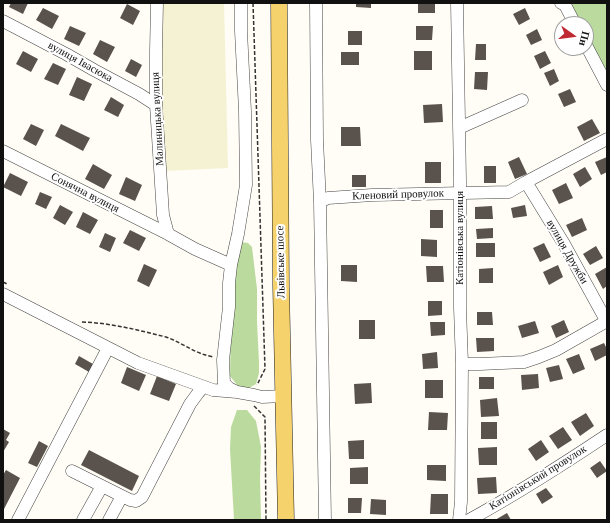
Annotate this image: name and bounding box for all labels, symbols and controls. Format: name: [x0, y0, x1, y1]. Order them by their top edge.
north arrow: [554, 16, 594, 56]
text: Пн: [577, 30, 592, 47]
street label: вулиця Івасюка: [45, 39, 115, 85]
street label: Малиницька вулиця: [149, 72, 167, 166]
street label: Сонячна вулиця: [49, 170, 121, 216]
street label: Кленовий провулок: [352, 187, 444, 203]
street label: Катіонівська вулиця: [453, 191, 467, 285]
street label: вулиця Дружби: [543, 217, 591, 287]
street label: Львівське шосе: [274, 226, 288, 298]
street label: Катіонівський провулок: [487, 443, 589, 513]

